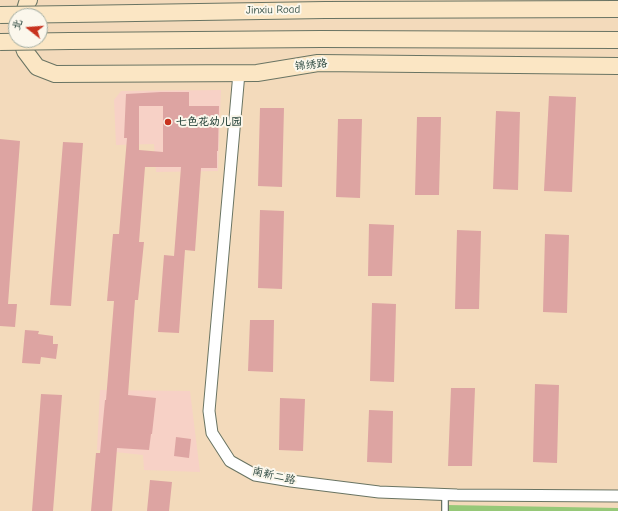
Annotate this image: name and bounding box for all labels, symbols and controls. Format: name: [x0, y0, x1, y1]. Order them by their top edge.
street label: Jinxiu Road: [246, 3, 300, 17]
north arrow: [8, 8, 48, 48]
text: 北: [9, 17, 25, 32]
street label: 锦绣路: [294, 57, 328, 73]
place label: 七色花幼儿园: [176, 115, 242, 129]
marker: 七色花幼儿园: [163, 117, 173, 127]
street label: 南新二路: [251, 465, 297, 487]

